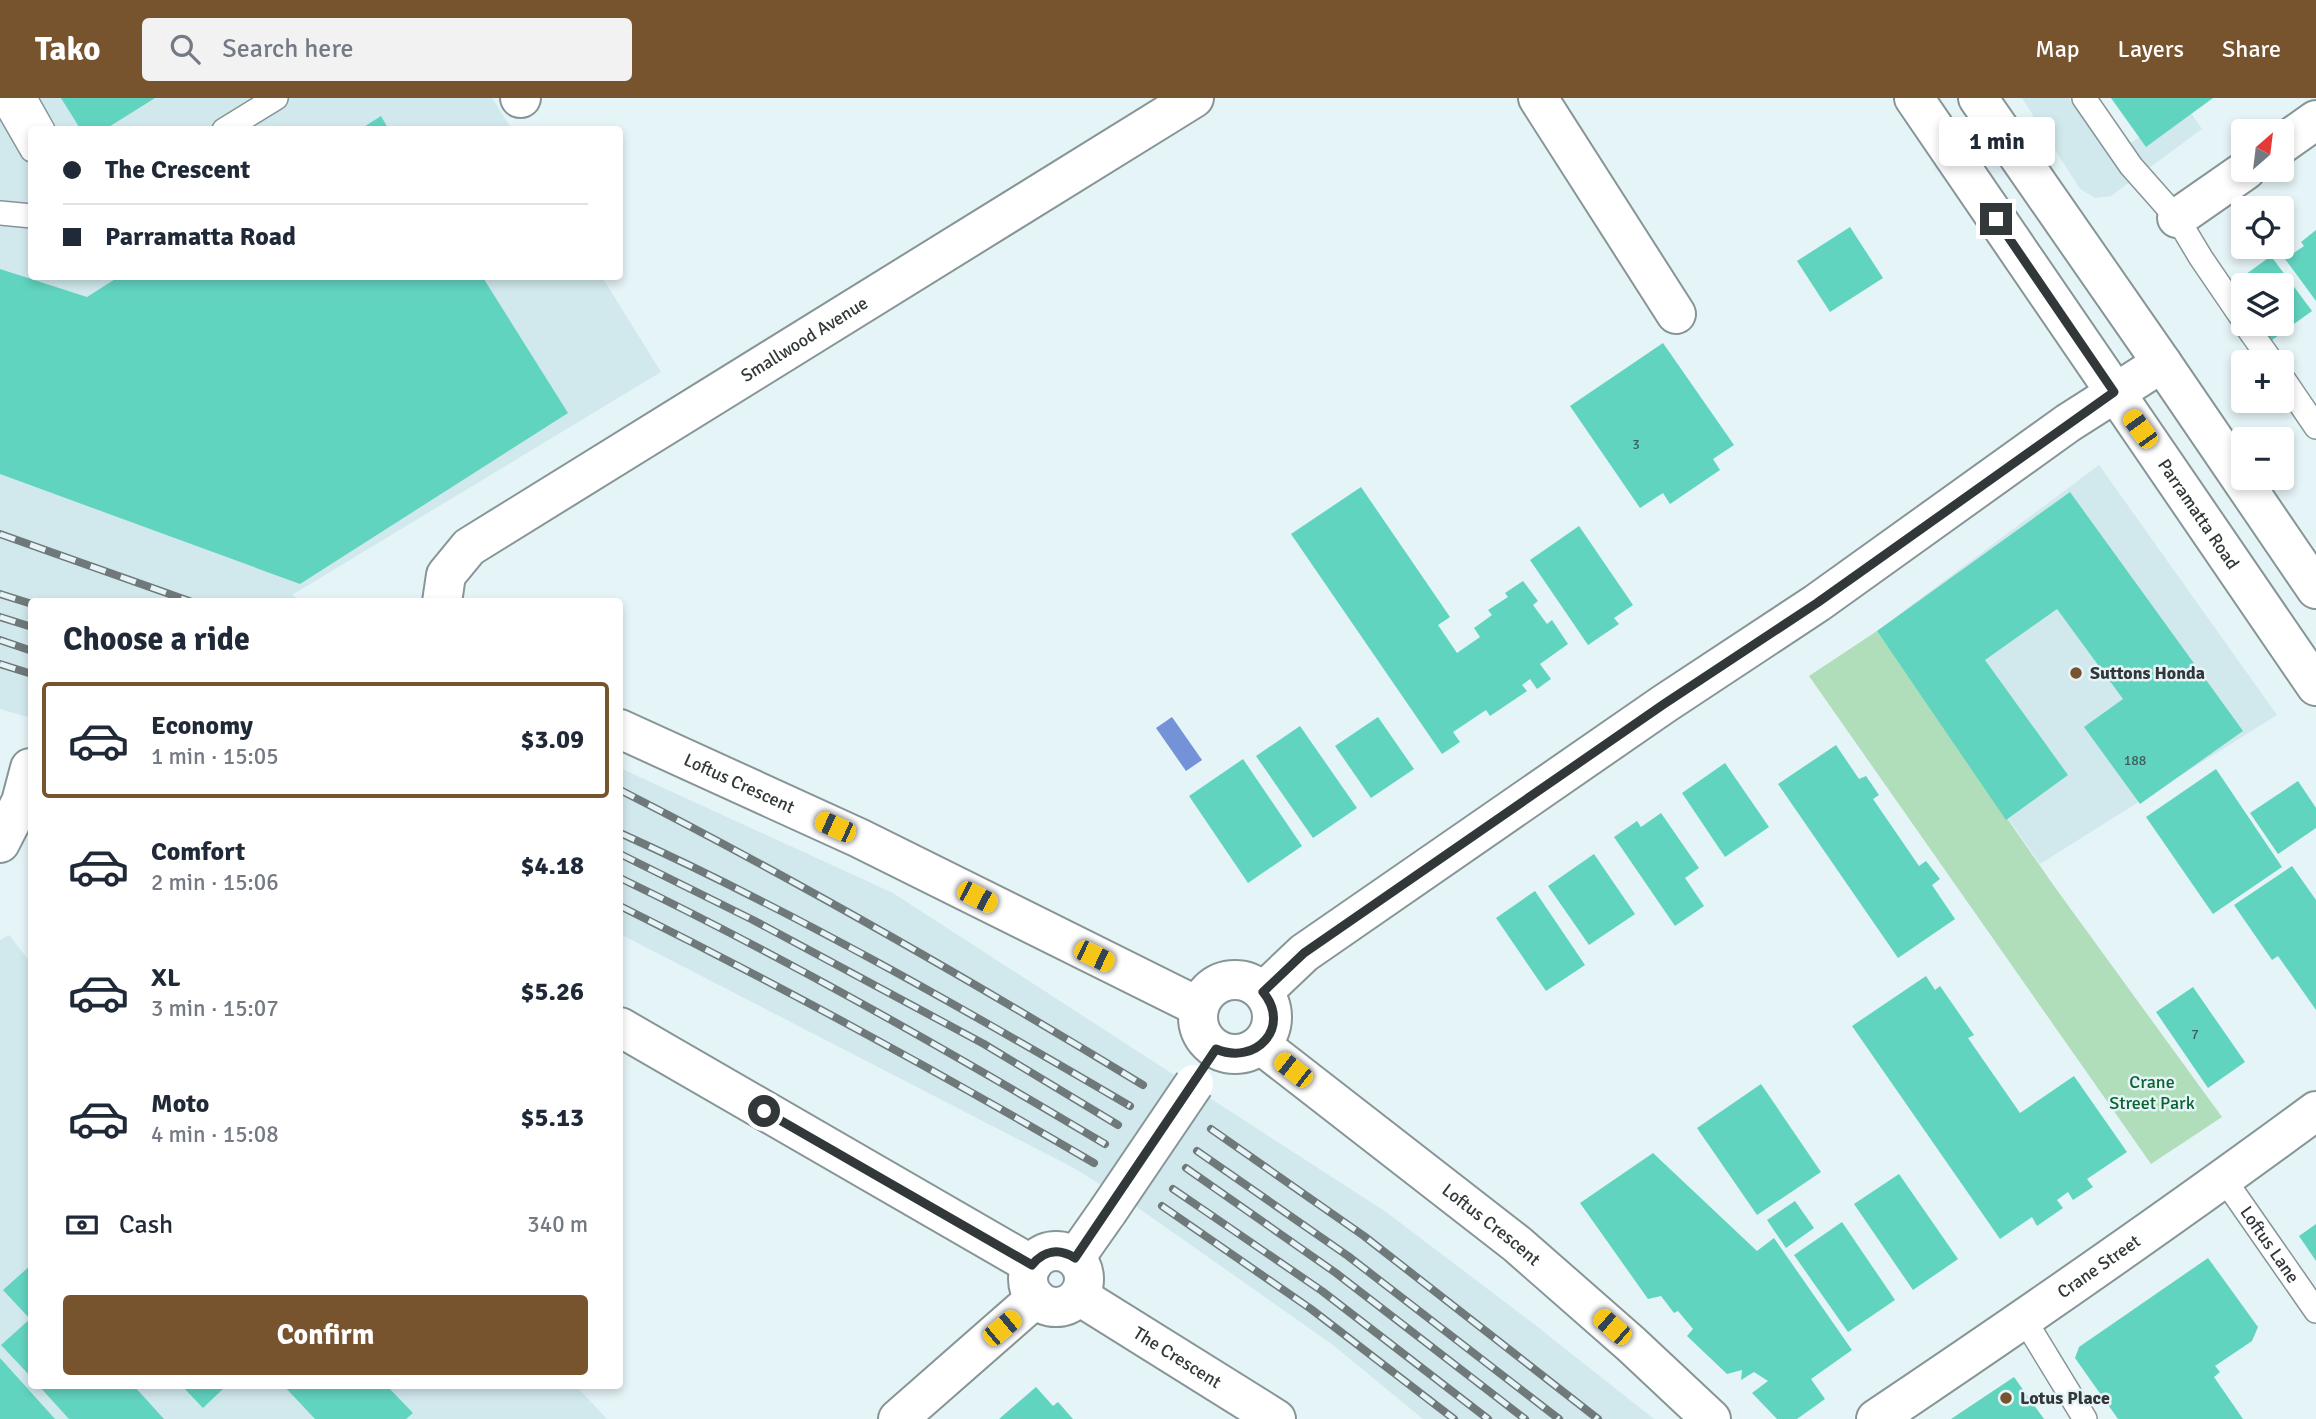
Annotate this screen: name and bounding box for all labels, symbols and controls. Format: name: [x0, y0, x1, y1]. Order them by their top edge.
search box: [142, 18, 632, 81]
text: Tako: [35, 29, 100, 70]
icon: search: [166, 30, 204, 68]
text: Search here: [222, 33, 353, 65]
text: Map: [2035, 34, 2080, 64]
text: Layers: [2118, 34, 2184, 64]
text: Share: [2222, 34, 2281, 64]
callout: 1 min: [1938, 117, 2054, 166]
north arrow: [2231, 119, 2294, 182]
map controls: [2231, 119, 2294, 490]
text: 1 min: [1969, 127, 2025, 156]
text: The Crescent: [105, 154, 250, 186]
button: locate: [2231, 196, 2294, 259]
route end: [1980, 203, 2012, 235]
text: Parramatta Road: [105, 221, 296, 253]
button: layers: [2231, 273, 2294, 336]
street label: Smallwood Avenue: [737, 292, 872, 387]
button: +: [2231, 350, 2294, 413]
car: [2120, 406, 2161, 452]
button: −: [2231, 427, 2294, 490]
house number: 3: [1632, 436, 1640, 453]
street label: Parramatta Road: [2153, 455, 2244, 573]
text: Choose a ride: [63, 620, 250, 659]
place label: Suttons Honda: [2090, 662, 2205, 684]
marker: Suttons Honda: [2068, 665, 2084, 681]
icon: car: [67, 709, 130, 772]
text: Economy: [151, 710, 253, 742]
text: $3.09: [520, 724, 584, 756]
text: 1 min · 15:05: [151, 742, 279, 771]
street label: Loftus Crescent: [680, 749, 798, 818]
house number: 188: [2124, 752, 2146, 769]
car: [812, 809, 859, 845]
icon: car: [67, 835, 130, 898]
text: Comfort: [151, 836, 245, 868]
text: $4.18: [520, 850, 584, 882]
text: 2 min · 15:06: [151, 868, 279, 897]
car: [954, 878, 1001, 916]
car: [1071, 937, 1118, 975]
icon: car: [67, 961, 130, 1024]
text: XL: [151, 962, 181, 994]
text: $5.26: [520, 976, 584, 1008]
text: 3 min · 15:07: [151, 994, 279, 1023]
house number: 7: [2191, 1026, 2199, 1043]
car: [1270, 1049, 1317, 1091]
park label: Crane Street Park: [2109, 1071, 2195, 1114]
icon: car: [67, 1087, 130, 1150]
text: Moto: [151, 1088, 209, 1120]
route start: [748, 1095, 780, 1127]
text: $5.13: [520, 1102, 584, 1134]
text: 4 min · 15:08: [151, 1120, 279, 1149]
street label: Loftus Crescent: [1438, 1179, 1545, 1270]
street label: Loftus Lane: [2235, 1202, 2304, 1287]
icon: cash: [63, 1206, 101, 1244]
text: Cash: [119, 1209, 173, 1241]
text: 340 m: [527, 1210, 588, 1239]
street label: Crane Street: [2053, 1230, 2145, 1303]
button: Confirm: [63, 1295, 588, 1375]
car: [1590, 1305, 1635, 1349]
car: [980, 1306, 1025, 1350]
street label: The Crescent: [1129, 1322, 1225, 1393]
place label: Lotus Place: [2020, 1387, 2110, 1409]
marker: Lotus Place: [1998, 1390, 2014, 1406]

